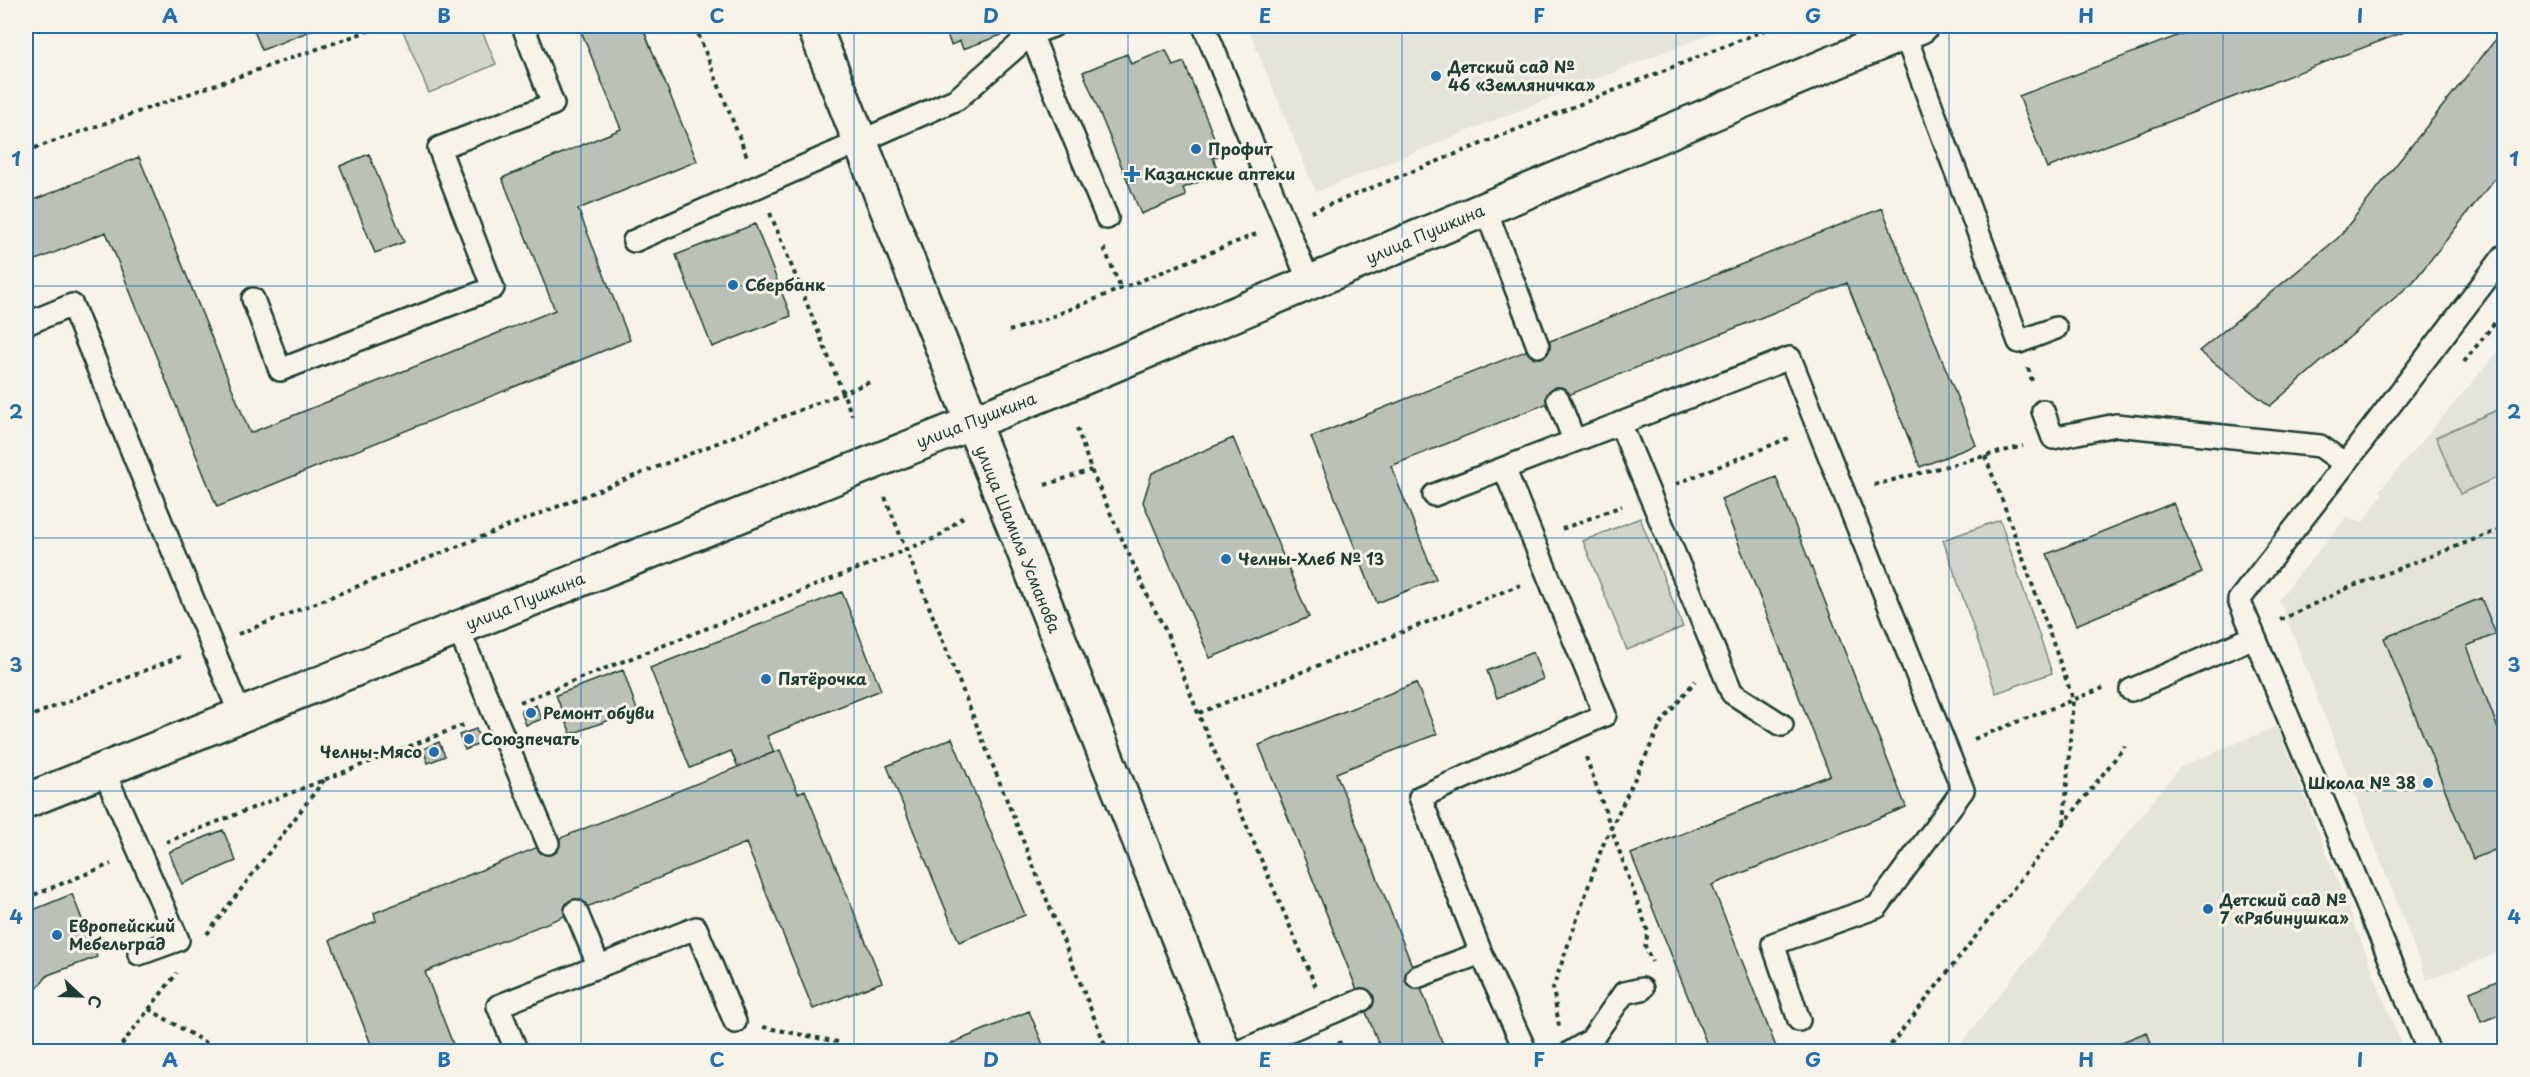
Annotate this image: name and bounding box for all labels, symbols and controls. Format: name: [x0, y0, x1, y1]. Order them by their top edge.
text: A: [162, 0, 178, 30]
text: B: [437, 0, 451, 30]
text: C: [709, 0, 725, 30]
text: D: [983, 0, 999, 30]
text: E: [1259, 0, 1271, 30]
text: F: [1533, 0, 1545, 30]
text: G: [1805, 0, 1821, 30]
text: H: [2078, 0, 2094, 30]
text: I: [2357, 0, 2363, 30]
place label: Детский сад № 46 «Земляничка»: [1447, 54, 1596, 96]
marker: Детский сад № 46 «Земляничка»: [1429, 69, 1443, 83]
place label: Профит: [1208, 136, 1273, 160]
marker: Профит: [1189, 142, 1203, 156]
text: 1: [11, 143, 21, 173]
text: 1: [2509, 143, 2519, 173]
place label: Казанские аптеки: [1144, 161, 1295, 185]
marker: Казанские аптеки: [1125, 167, 1139, 181]
street label: улица Пушкина: [1361, 197, 1488, 269]
place label: Сбербанк: [745, 272, 826, 296]
marker: Сбербанк: [726, 278, 740, 292]
street label: улица Пушкина: [912, 385, 1039, 453]
text: 2: [9, 396, 23, 426]
text: 2: [2507, 396, 2521, 426]
street label: улица Шамиля Усманова: [970, 441, 1068, 636]
place label: Челны-Хлеб № 13: [1238, 546, 1384, 570]
marker: Челны-Хлеб № 13: [1219, 552, 1233, 566]
street label: улица Пушкина: [461, 565, 588, 635]
text: 3: [9, 649, 23, 679]
text: 3: [2507, 649, 2521, 679]
place label: Пятёрочка: [778, 666, 867, 690]
marker: Пятёрочка: [759, 672, 773, 686]
place label: Ремонт обуви: [543, 700, 654, 724]
marker: Ремонт обуви: [524, 706, 538, 720]
place label: Союзпечать: [481, 726, 580, 750]
marker: Союзпечать: [462, 732, 476, 746]
place label: Челны-Мясо: [320, 739, 422, 763]
marker: Челны-Мясо: [427, 745, 441, 759]
place label: Школа № 38: [2308, 770, 2416, 794]
marker: Школа № 38: [2421, 776, 2435, 790]
place label: Детский сад № 7 «Рябинушка»: [2219, 887, 2349, 929]
text: 4: [9, 901, 23, 931]
text: 4: [2507, 901, 2521, 931]
marker: Детский сад № 7 «Рябинушка»: [2201, 902, 2215, 916]
place label: Европейский Мебельград: [69, 913, 175, 955]
marker: Европейский Мебельград: [50, 928, 64, 942]
north arrow: [51, 966, 111, 1026]
text: С: [82, 992, 109, 1012]
text: A: [162, 1044, 178, 1074]
text: B: [437, 1044, 451, 1074]
text: C: [709, 1044, 725, 1074]
text: D: [983, 1044, 999, 1074]
text: E: [1259, 1044, 1271, 1074]
text: F: [1533, 1044, 1545, 1074]
text: G: [1805, 1044, 1821, 1074]
text: H: [2078, 1044, 2094, 1074]
text: I: [2357, 1044, 2363, 1074]

